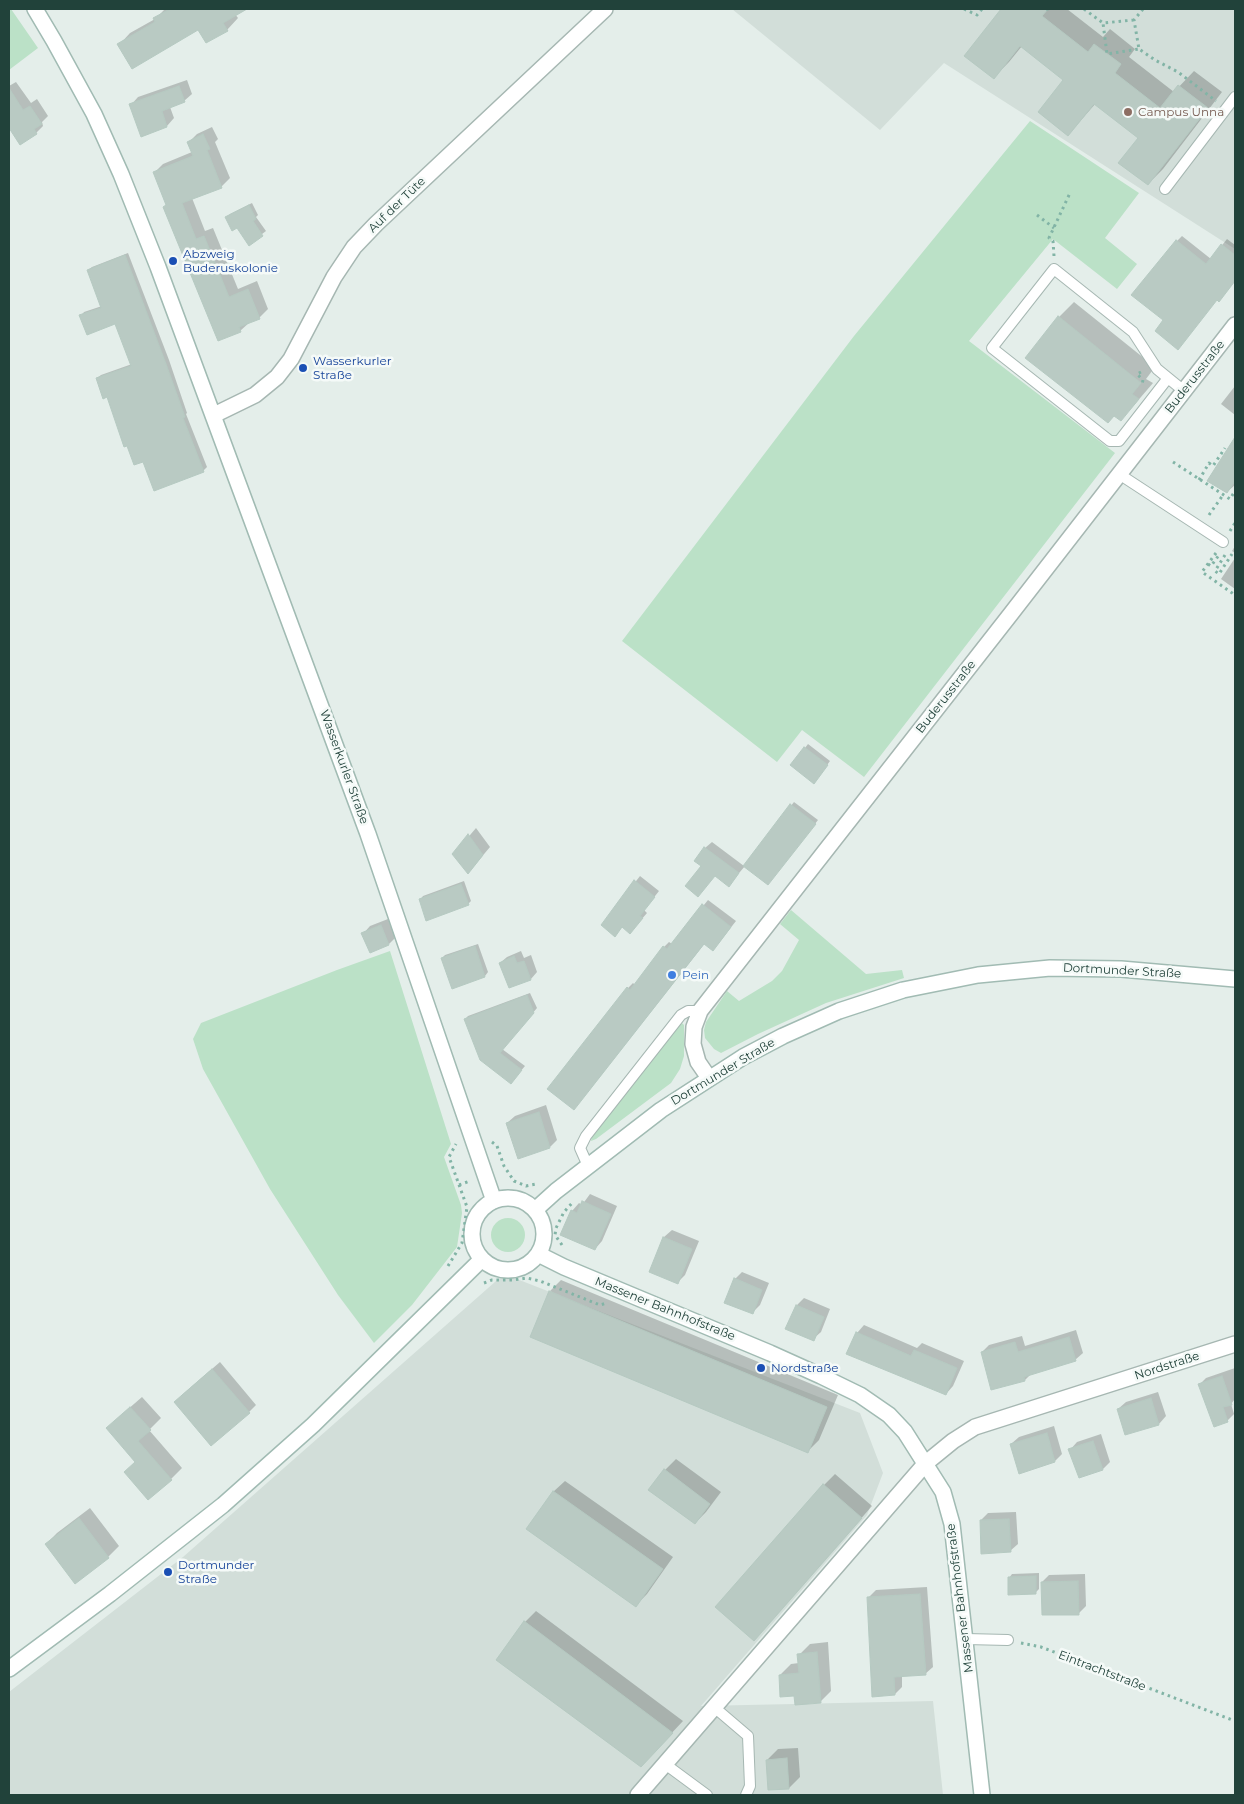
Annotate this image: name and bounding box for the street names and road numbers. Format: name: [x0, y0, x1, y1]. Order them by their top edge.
street label: Auf der Tüte: [365, 174, 429, 236]
street label: Buderusstraße: [1162, 338, 1228, 416]
street label: Buderusstraße: [913, 658, 979, 736]
street label: Wasserkurler Straße: [317, 708, 371, 826]
street label: Dortmunder Straße: [1062, 961, 1182, 981]
street label: Dortmunder Straße: [669, 1035, 777, 1109]
street label: Massener Bahnhofstraße: [593, 1274, 737, 1344]
street label: Nordstraße: [1133, 1349, 1201, 1383]
street label: Massener Bahnhofstraße: [944, 1523, 976, 1673]
street label: Eintrachtstraße: [1056, 1648, 1148, 1694]

